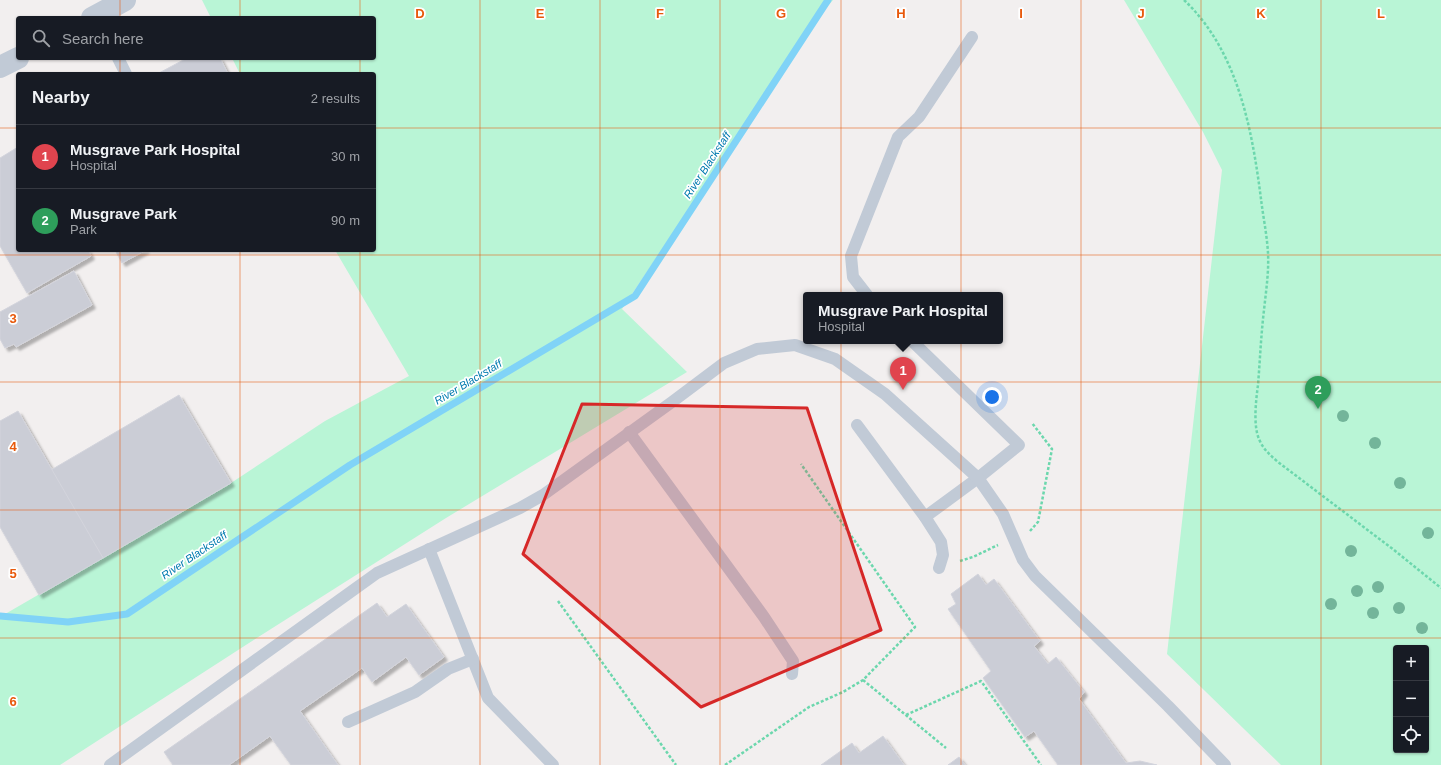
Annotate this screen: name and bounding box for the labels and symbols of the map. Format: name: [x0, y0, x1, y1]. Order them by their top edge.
text: D: [415, 6, 425, 21]
text: E: [536, 6, 545, 21]
text: F: [656, 6, 664, 21]
text: G: [776, 6, 786, 21]
text: H: [896, 6, 906, 21]
text: I: [1019, 6, 1023, 21]
text: J: [1137, 6, 1145, 21]
text: K: [1256, 6, 1266, 21]
text: L: [1377, 6, 1385, 21]
water label: River Blackstaff: [681, 129, 733, 200]
text: 3: [9, 311, 17, 326]
water label: River Blackstaff: [432, 357, 505, 407]
pin: 1: [890, 357, 916, 390]
pin: 2: [1305, 376, 1331, 409]
your location: [982, 387, 1002, 407]
text: 4: [9, 439, 17, 454]
water label: River Blackstaff: [159, 528, 230, 581]
text: 5: [9, 566, 17, 581]
text: 6: [9, 694, 17, 709]

